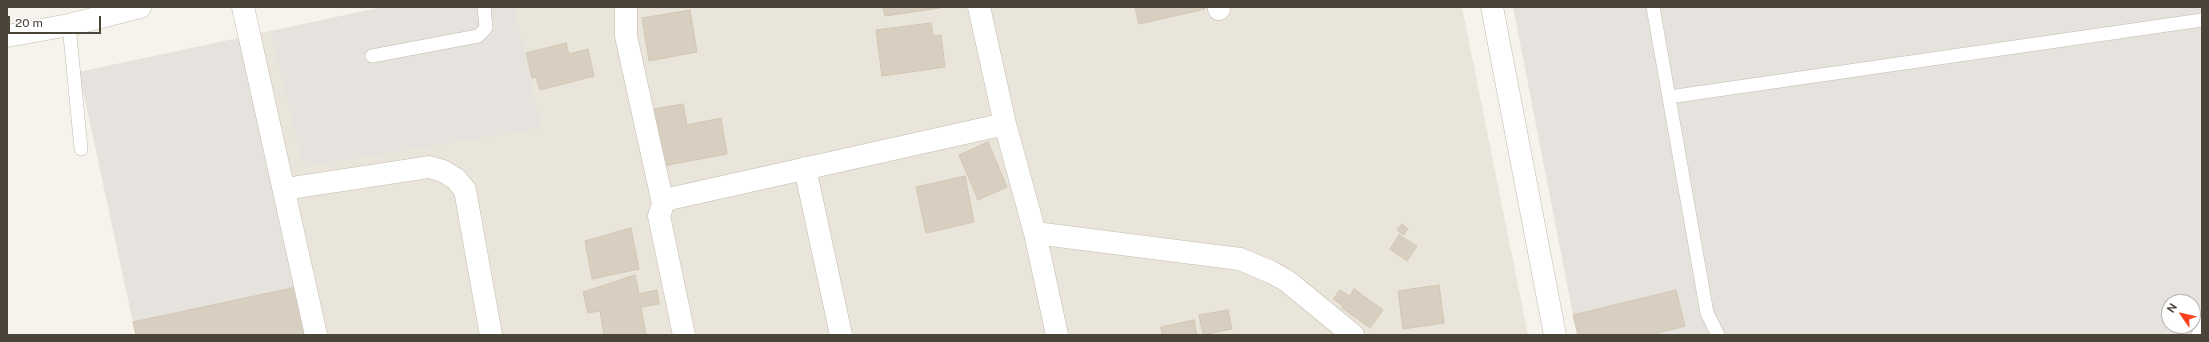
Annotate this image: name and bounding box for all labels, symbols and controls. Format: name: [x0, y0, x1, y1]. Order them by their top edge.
scale bar: [10, 8, 103, 34]
text: 20 m: [15, 16, 43, 30]
north arrow: [2161, 294, 2201, 334]
text: N: [2164, 301, 2179, 315]

